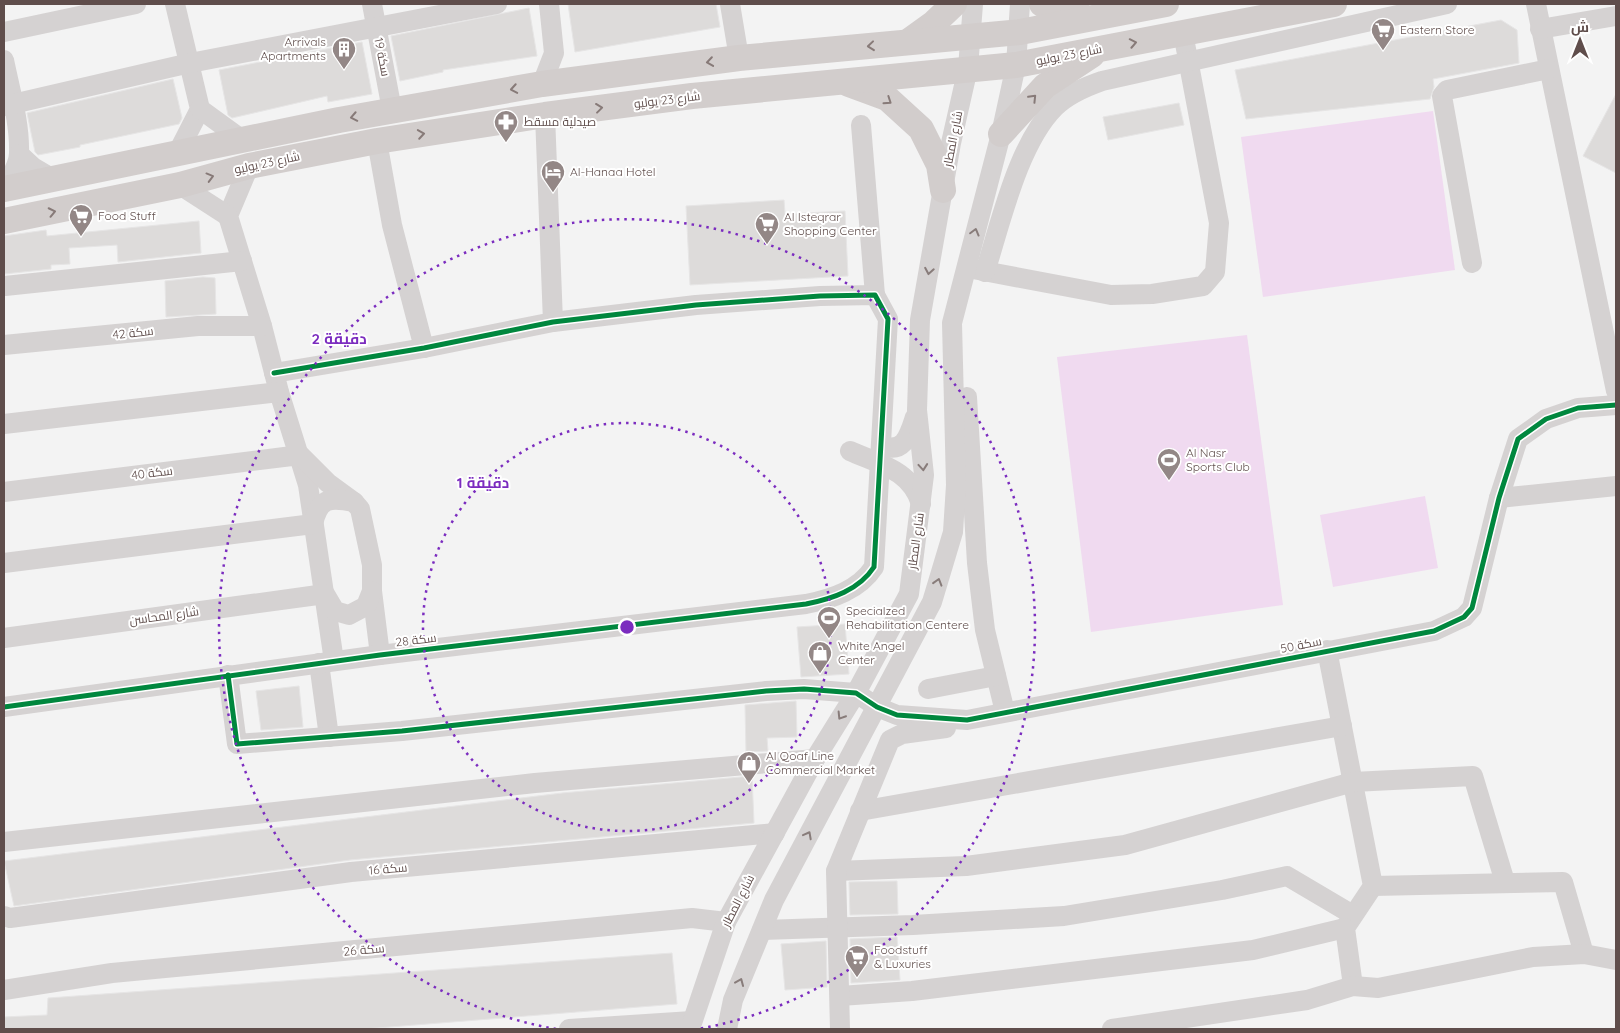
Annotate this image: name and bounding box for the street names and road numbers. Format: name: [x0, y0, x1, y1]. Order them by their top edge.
street label: سكة 19: [371, 36, 394, 78]
street label: شارع 23 يوليو: [1035, 41, 1103, 69]
street label: شارع 23 يوليو: [633, 88, 701, 112]
street label: شارع المطار: [940, 110, 966, 169]
street label: شارع 23 يوليو: [233, 148, 301, 178]
street label: سكة 42: [112, 323, 154, 342]
street label: سكة 40: [130, 463, 174, 482]
street label: شارع المطار: [904, 512, 928, 571]
street label: شارع المحاسن: [128, 603, 200, 629]
street label: سكة 28: [395, 630, 437, 649]
street label: سكة 50: [1279, 633, 1323, 656]
street label: سكة 16: [368, 859, 408, 878]
street label: شارع المطار: [718, 872, 758, 931]
street label: سكة 26: [343, 940, 385, 959]

